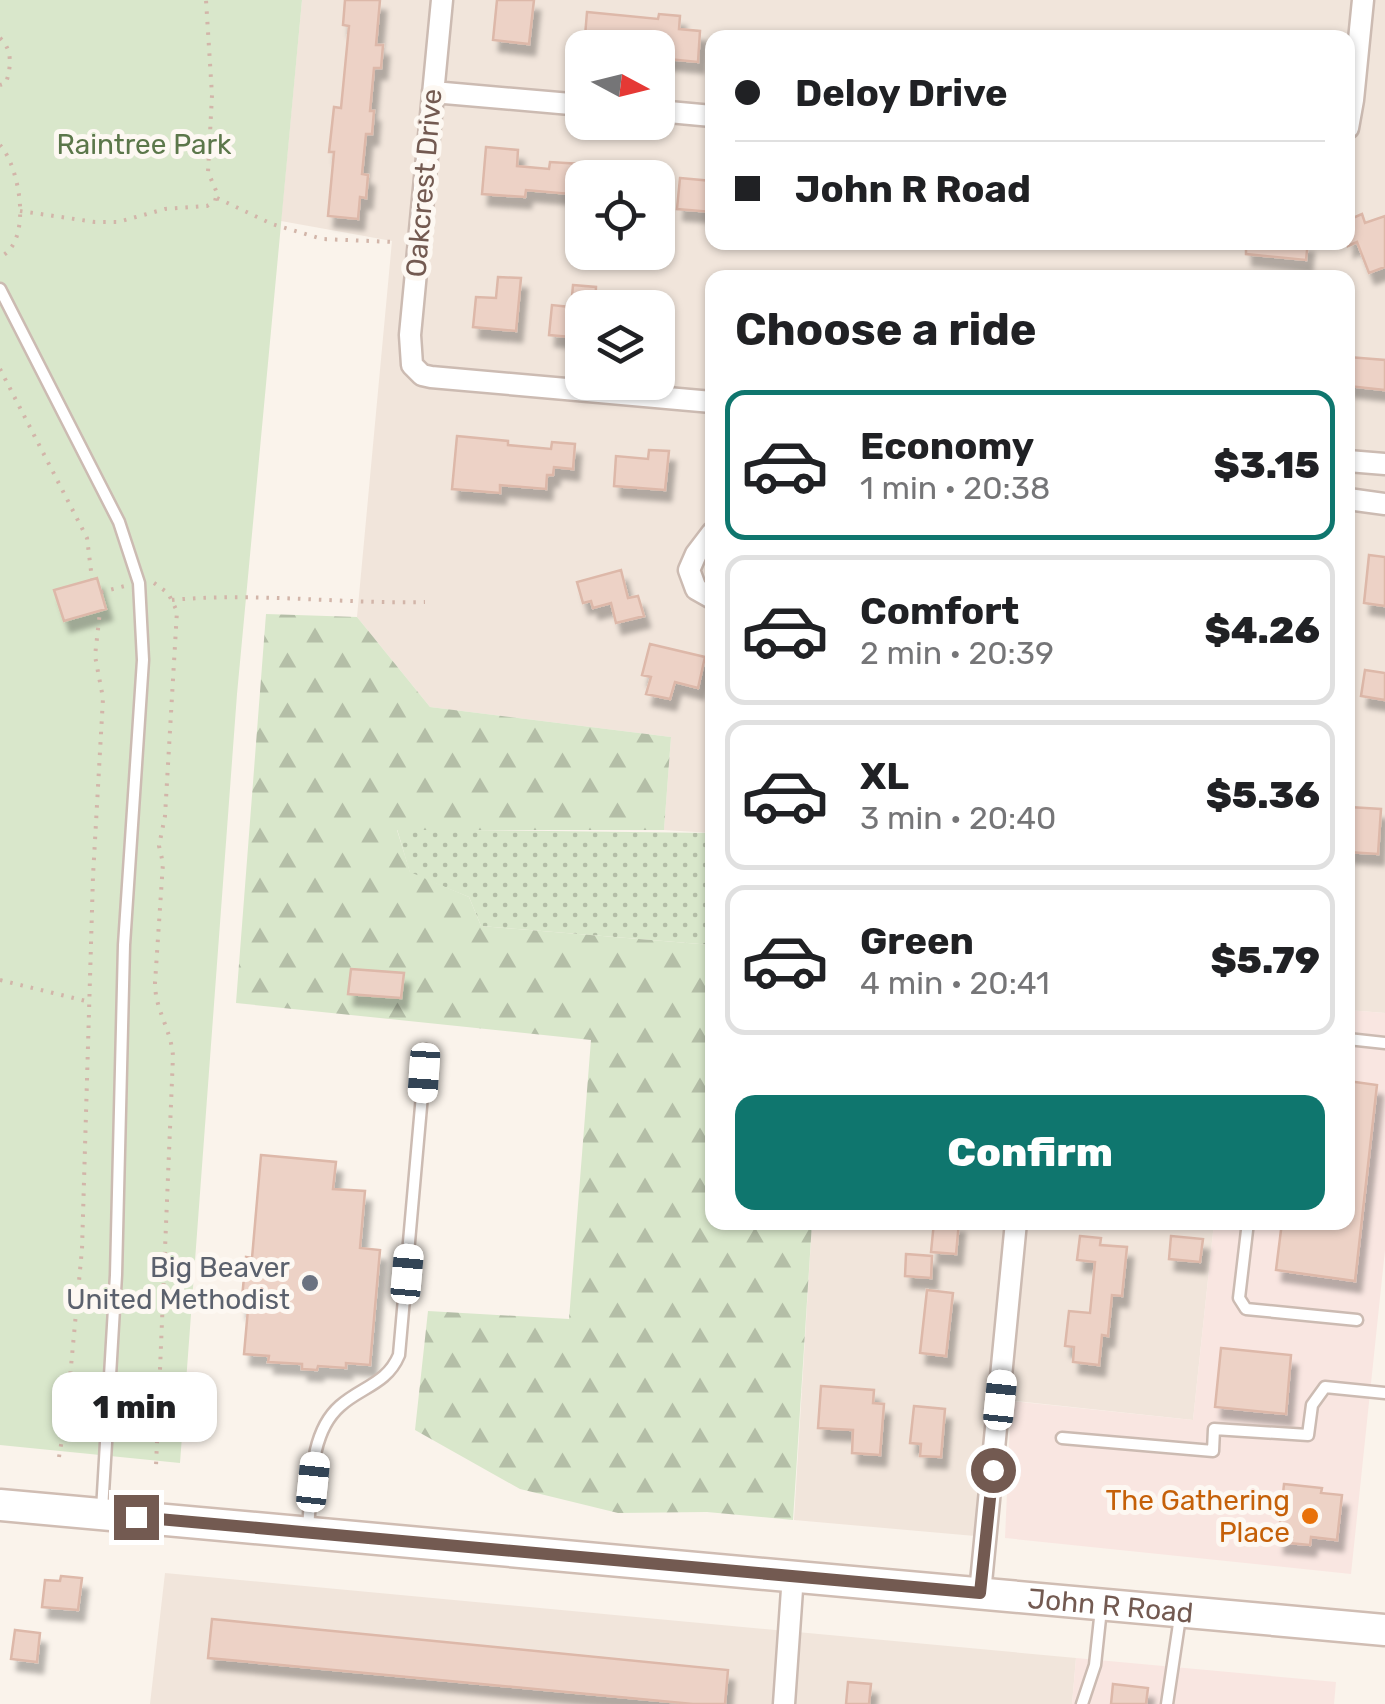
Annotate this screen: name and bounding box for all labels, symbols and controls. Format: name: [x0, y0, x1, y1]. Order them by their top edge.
north arrow: [565, 30, 675, 140]
map controls: [565, 30, 675, 400]
text: Deloy Drive: [795, 70, 1008, 116]
street label: Oakcrest Drive: [399, 87, 449, 279]
park label: Raintree Park: [56, 128, 232, 161]
button: locate: [565, 160, 675, 270]
text: John R Road: [795, 166, 1031, 212]
button: layers: [565, 290, 675, 400]
text: Choose a ride: [735, 303, 1037, 356]
icon: car: [740, 420, 830, 510]
text: Economy: [860, 423, 1034, 469]
text: $3.15: [1214, 442, 1320, 488]
text: 1 min · 20:38: [860, 469, 1050, 507]
icon: car: [740, 585, 830, 675]
text: Comfort: [860, 588, 1019, 634]
text: $4.26: [1204, 607, 1320, 653]
text: 2 min · 20:39: [860, 634, 1054, 672]
icon: car: [740, 750, 830, 840]
text: XL: [860, 753, 909, 799]
text: $5.36: [1206, 772, 1320, 818]
text: 3 min · 20:40: [860, 799, 1056, 837]
icon: car: [740, 915, 830, 1005]
text: Green: [860, 918, 974, 964]
text: $5.79: [1210, 937, 1320, 983]
text: 4 min · 20:41: [860, 964, 1050, 1002]
car: [407, 1042, 441, 1104]
button: Confirm: [735, 1095, 1325, 1210]
car: [389, 1243, 425, 1305]
place label: Big Beaver United Methodist: [66, 1251, 290, 1316]
marker: Big Beaver United Methodist: [299, 1272, 321, 1294]
car: [982, 1369, 1018, 1431]
callout: 1 min: [54, 1372, 218, 1442]
text: 1 min: [93, 1388, 176, 1426]
route start: [971, 1448, 1016, 1493]
car: [295, 1451, 331, 1513]
place label: The Gathering Place: [1106, 1484, 1290, 1549]
route end: [114, 1495, 159, 1540]
marker: The Gathering Place: [1299, 1505, 1321, 1527]
street label: John R Road: [1026, 1581, 1195, 1629]

